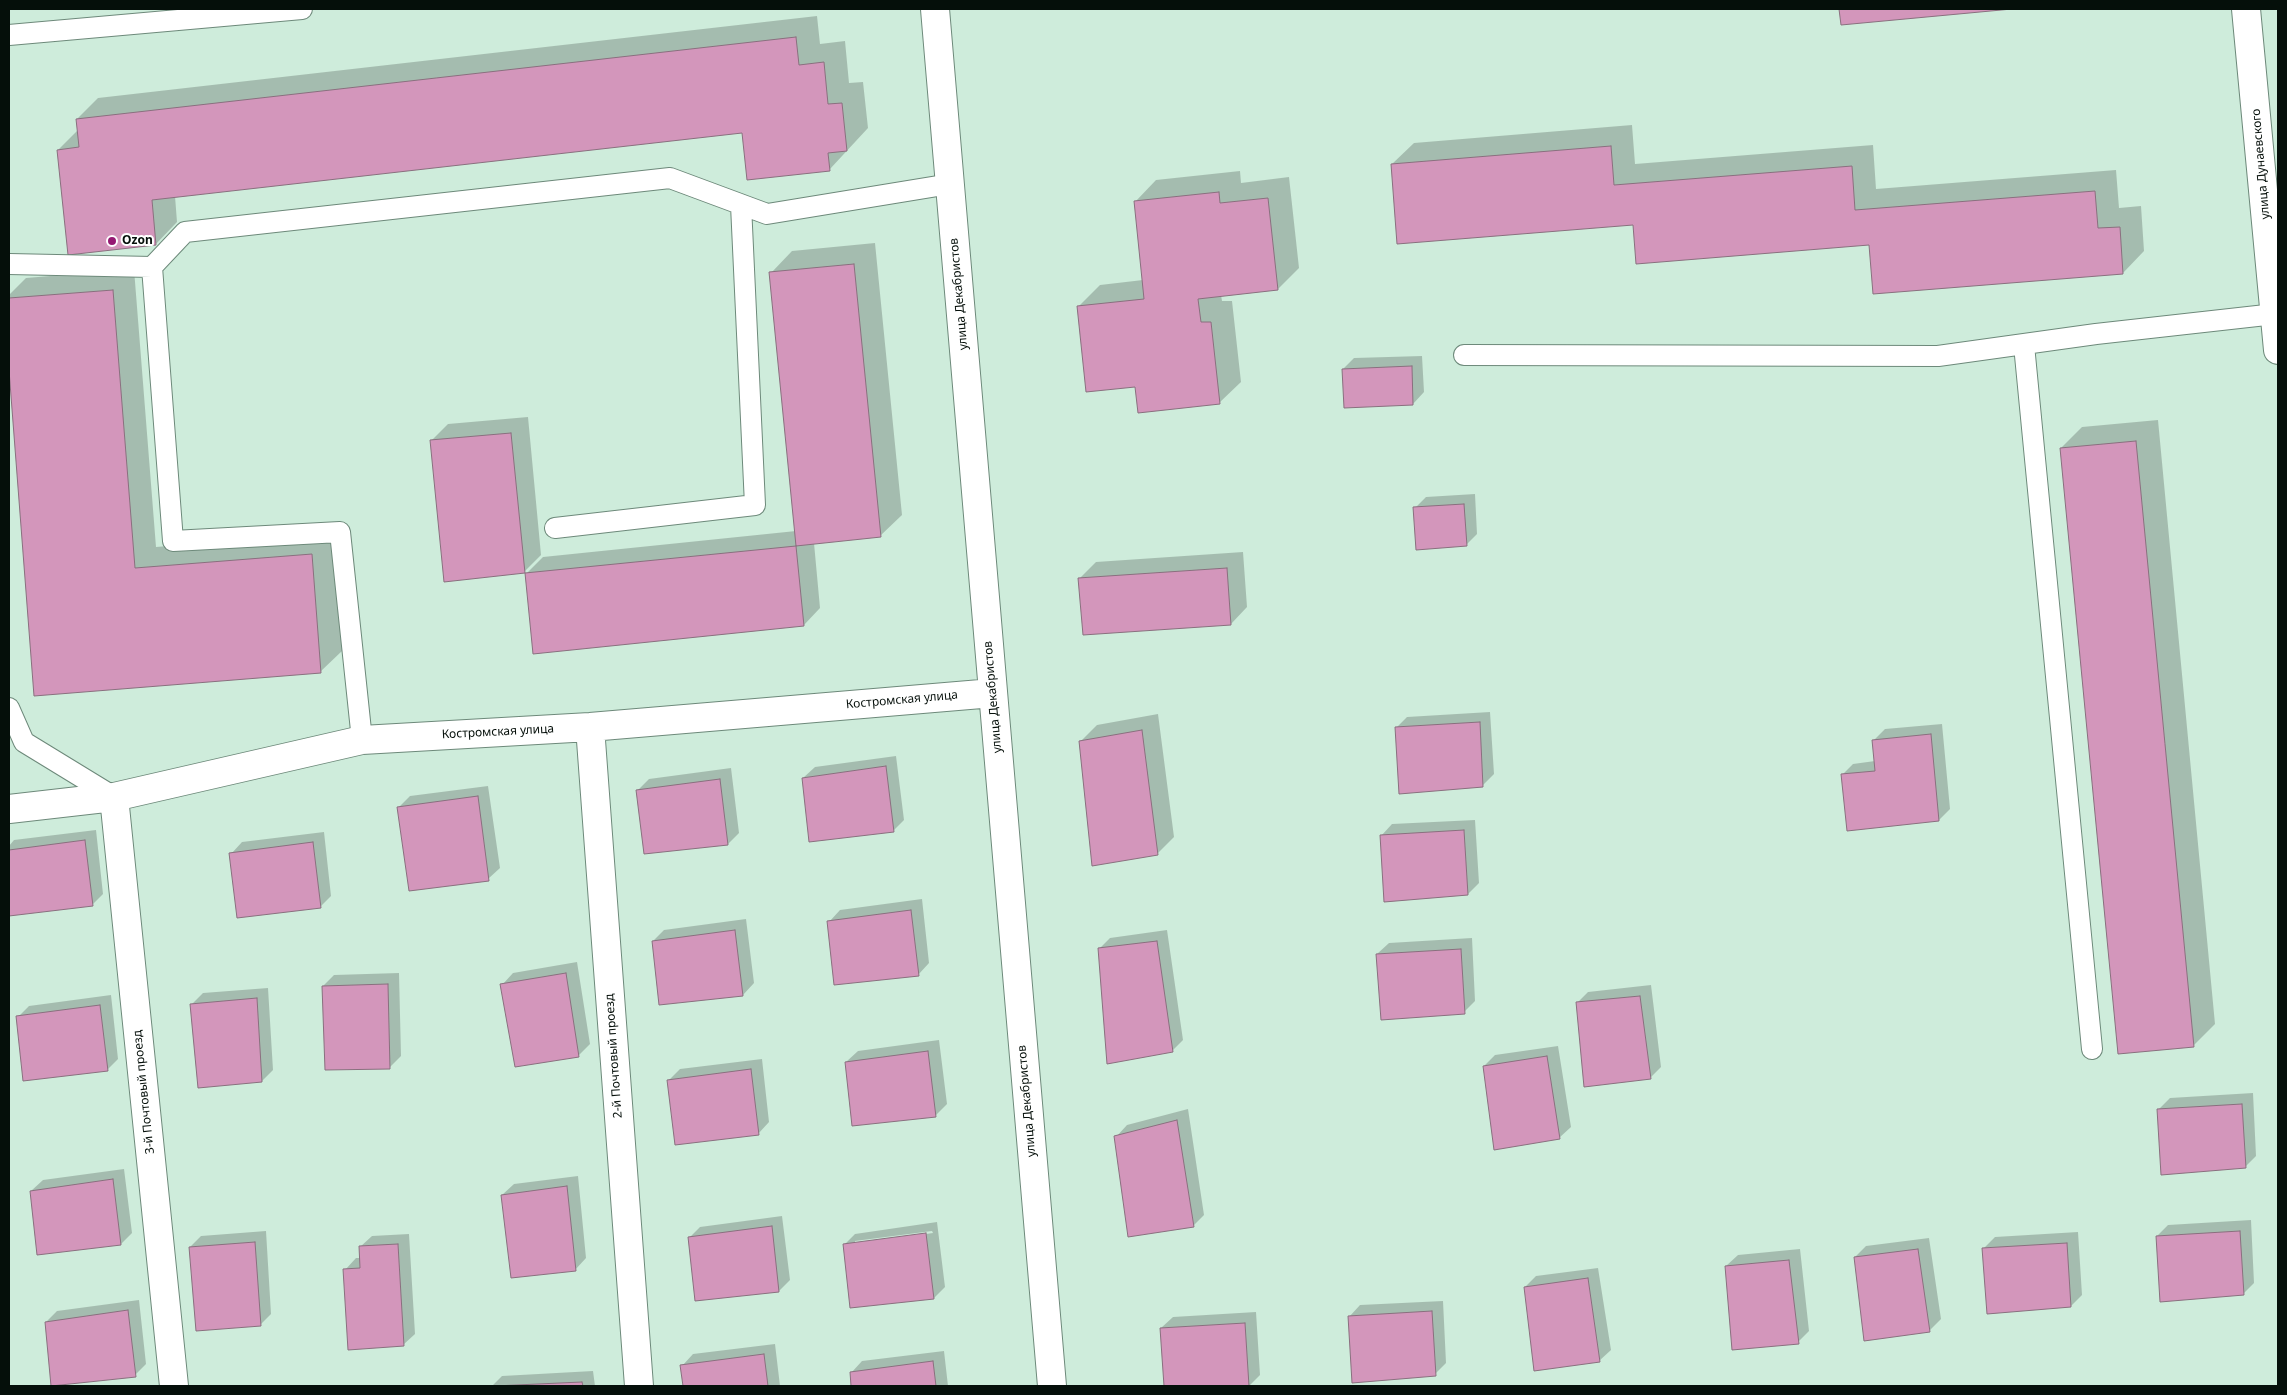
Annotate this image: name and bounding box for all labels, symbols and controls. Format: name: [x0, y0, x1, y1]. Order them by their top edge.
street label: улица Дунаевского: [2249, 108, 2273, 220]
place label: Ozon: [122, 234, 153, 248]
marker: Ozon: [106, 235, 118, 247]
street label: улица Декабристов: [947, 237, 971, 351]
street label: улица Декабристов: [981, 640, 1005, 754]
street label: Костромская улица: [845, 688, 959, 712]
street label: Костромская улица: [442, 722, 554, 742]
street label: 2-й Почтовый проезд: [602, 993, 626, 1119]
street label: 3-й Почтовый проезд: [130, 1029, 158, 1155]
street label: улица Декабристов: [1015, 1044, 1039, 1158]

